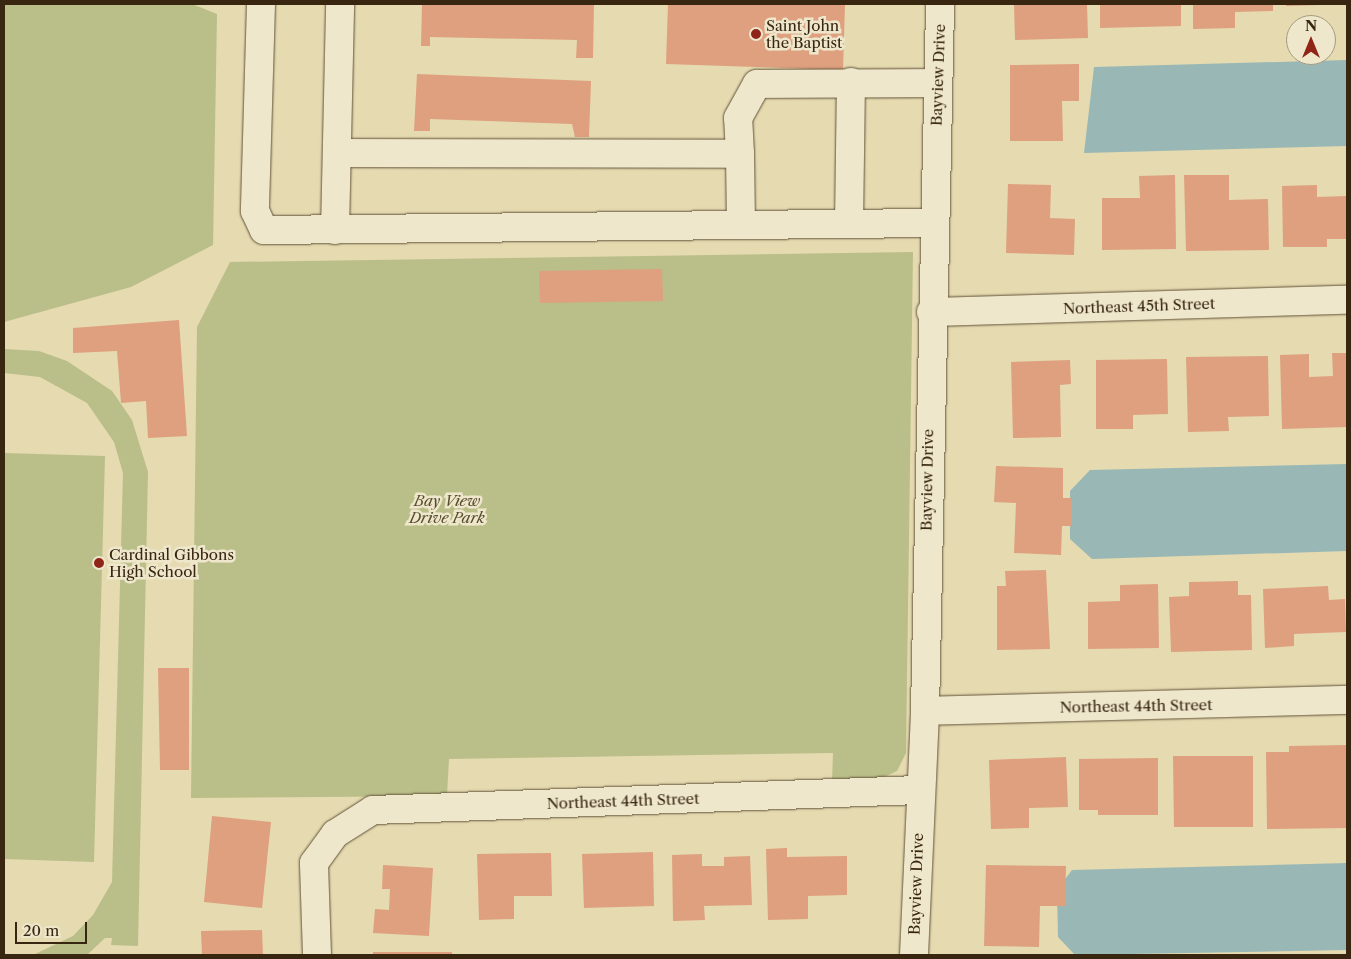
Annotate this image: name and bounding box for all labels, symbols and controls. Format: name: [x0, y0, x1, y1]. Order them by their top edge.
north arrow: [1286, 15, 1336, 65]
place label: Saint John the Baptist: [766, 16, 842, 51]
text: N: [1305, 17, 1317, 35]
street label: Bayview Drive: [927, 23, 949, 127]
marker: Saint John the Baptist: [750, 28, 762, 40]
street label: Northeast 45th Street: [1063, 294, 1215, 318]
street label: Bayview Drive: [917, 429, 937, 531]
park label: Bay View Drive Park: [409, 491, 485, 526]
place label: Cardinal Gibbons High School: [109, 545, 234, 580]
marker: Cardinal Gibbons High School: [93, 557, 105, 569]
street label: Northeast 44th Street: [1059, 696, 1213, 716]
street label: Northeast 44th Street: [546, 789, 700, 813]
street label: Bayview Drive: [905, 832, 927, 936]
scale bar: [18, 912, 90, 944]
text: 20 m: [23, 921, 59, 940]

